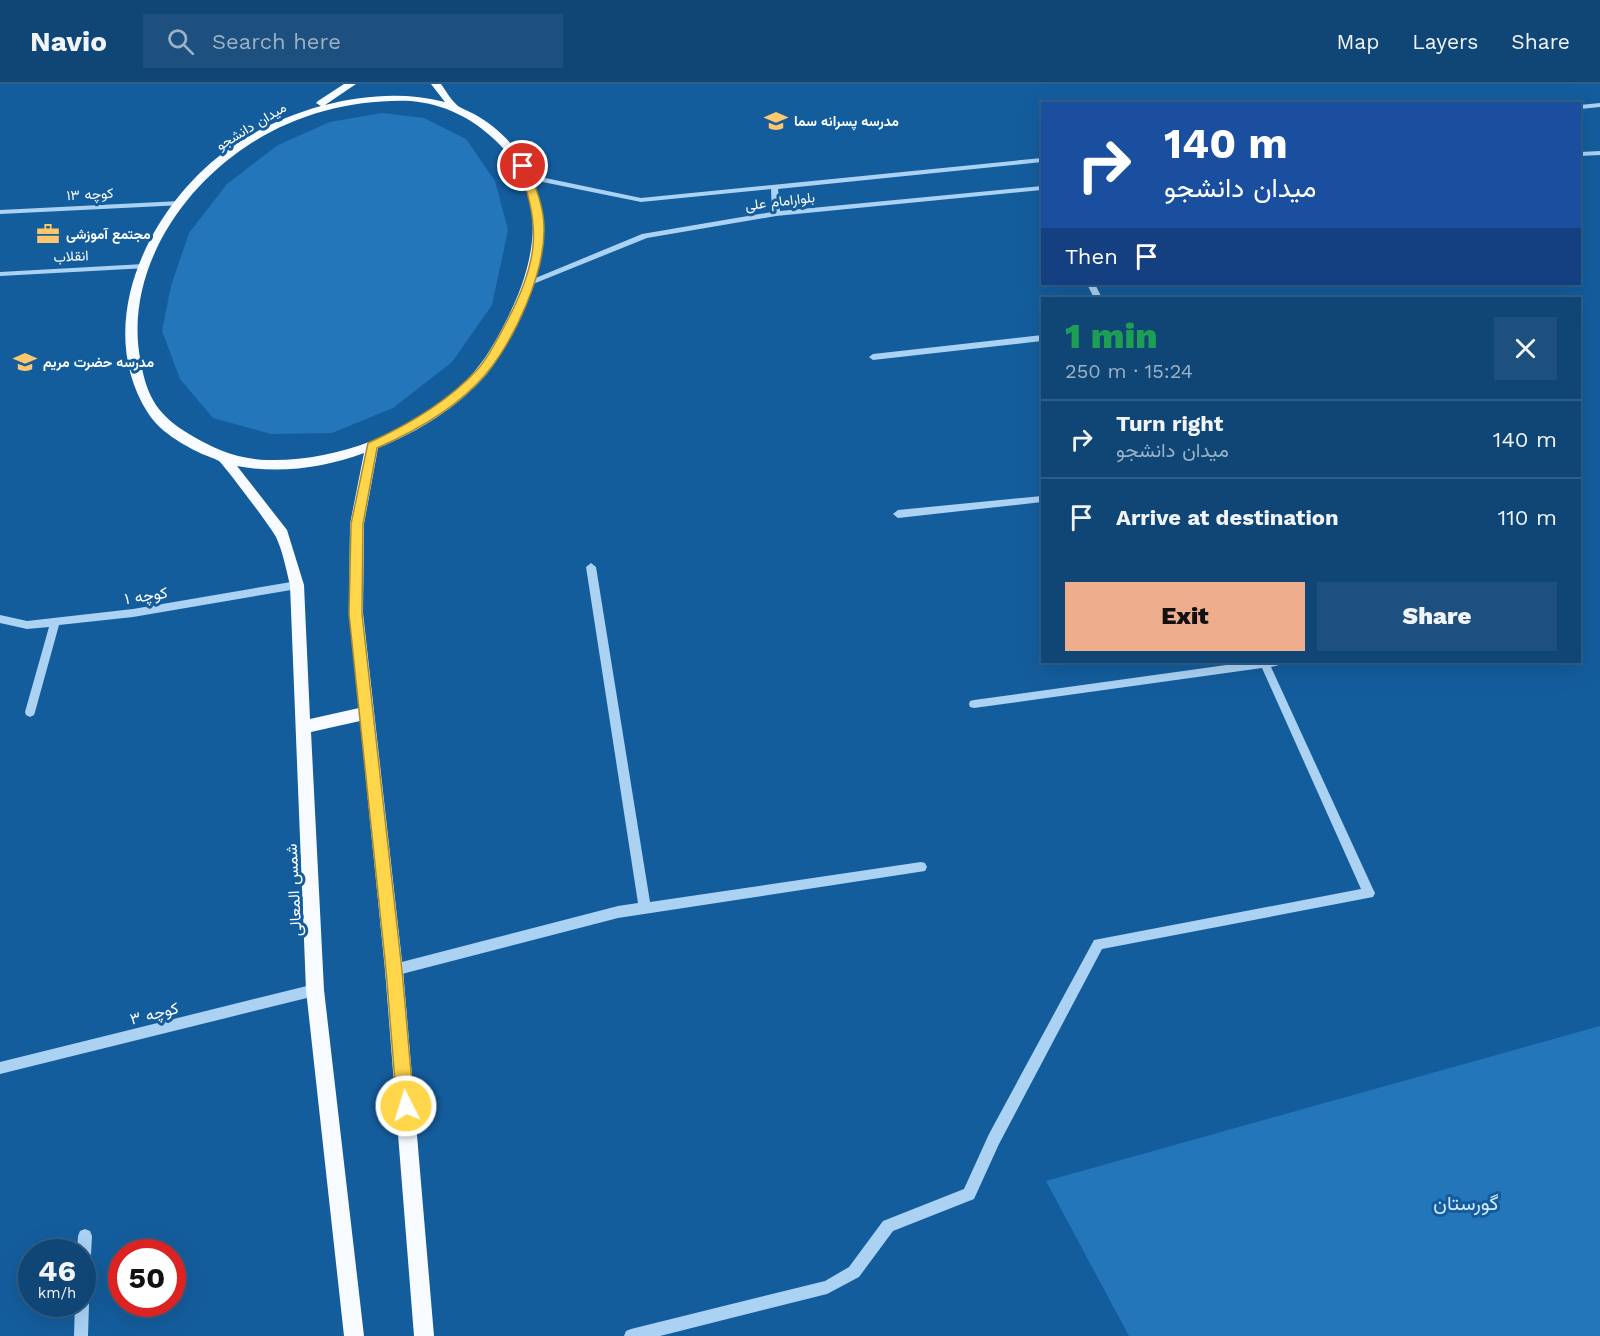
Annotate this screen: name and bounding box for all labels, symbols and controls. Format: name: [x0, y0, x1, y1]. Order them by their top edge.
search box: [143, 14, 563, 68]
text: Navio: [30, 25, 107, 58]
icon: search: [164, 25, 197, 58]
text: Search here: [212, 29, 341, 54]
text: Map: [1336, 29, 1379, 54]
text: Layers: [1412, 29, 1478, 54]
text: Share: [1511, 29, 1570, 54]
street label: میدان دانشجو: [213, 99, 290, 154]
school or university icon: مدرسه پسرانه سما: [763, 108, 789, 134]
place label: مدرسه پسرانه سما: [794, 113, 899, 131]
text: 140 m: [1164, 119, 1288, 168]
icon: right: [1065, 126, 1143, 204]
pin: [497, 140, 548, 191]
icon: arrive: [506, 149, 539, 182]
text: میدان دانشجو: [1164, 172, 1316, 204]
street label: کوچه ۱۳: [66, 185, 114, 205]
street label: بلوارامام علی: [744, 189, 816, 214]
office icon: مجتمع آموزشی: [35, 221, 61, 247]
place label: مجتمع آموزشی: [66, 226, 151, 244]
icon: arrive: [1130, 240, 1163, 273]
text: Then: [1065, 244, 1118, 269]
street label: انقلاب: [53, 247, 89, 266]
text: 1 min: [1065, 315, 1158, 357]
button: close: [1494, 317, 1557, 380]
school or university icon: مدرسه حضرت مریم: [12, 349, 38, 375]
place label: مدرسه حضرت مریم: [43, 354, 154, 371]
text: 250 m · 15:24: [1065, 359, 1193, 383]
text: Turn right: [1116, 411, 1223, 436]
icon: right: [1065, 423, 1098, 456]
text: 140 m: [1493, 427, 1557, 452]
text: میدان دانشجو: [1116, 438, 1229, 462]
icon: arrive: [1065, 501, 1098, 534]
text: Arrive at destination: [1116, 505, 1339, 530]
text: 110 m: [1498, 505, 1557, 530]
button: Exit: [1065, 582, 1305, 651]
button: Share: [1317, 582, 1557, 651]
street label: کوچه ۱: [123, 583, 169, 610]
street label: شمس المعالی: [282, 843, 306, 937]
street label: کوچه ۳: [128, 998, 181, 1031]
position arrow: [374, 1074, 438, 1138]
park label: گورستان: [1433, 1191, 1499, 1216]
speed limit sign: 50: [108, 1239, 186, 1317]
text: 46: [38, 1253, 76, 1288]
text: km/h: [38, 1284, 76, 1302]

